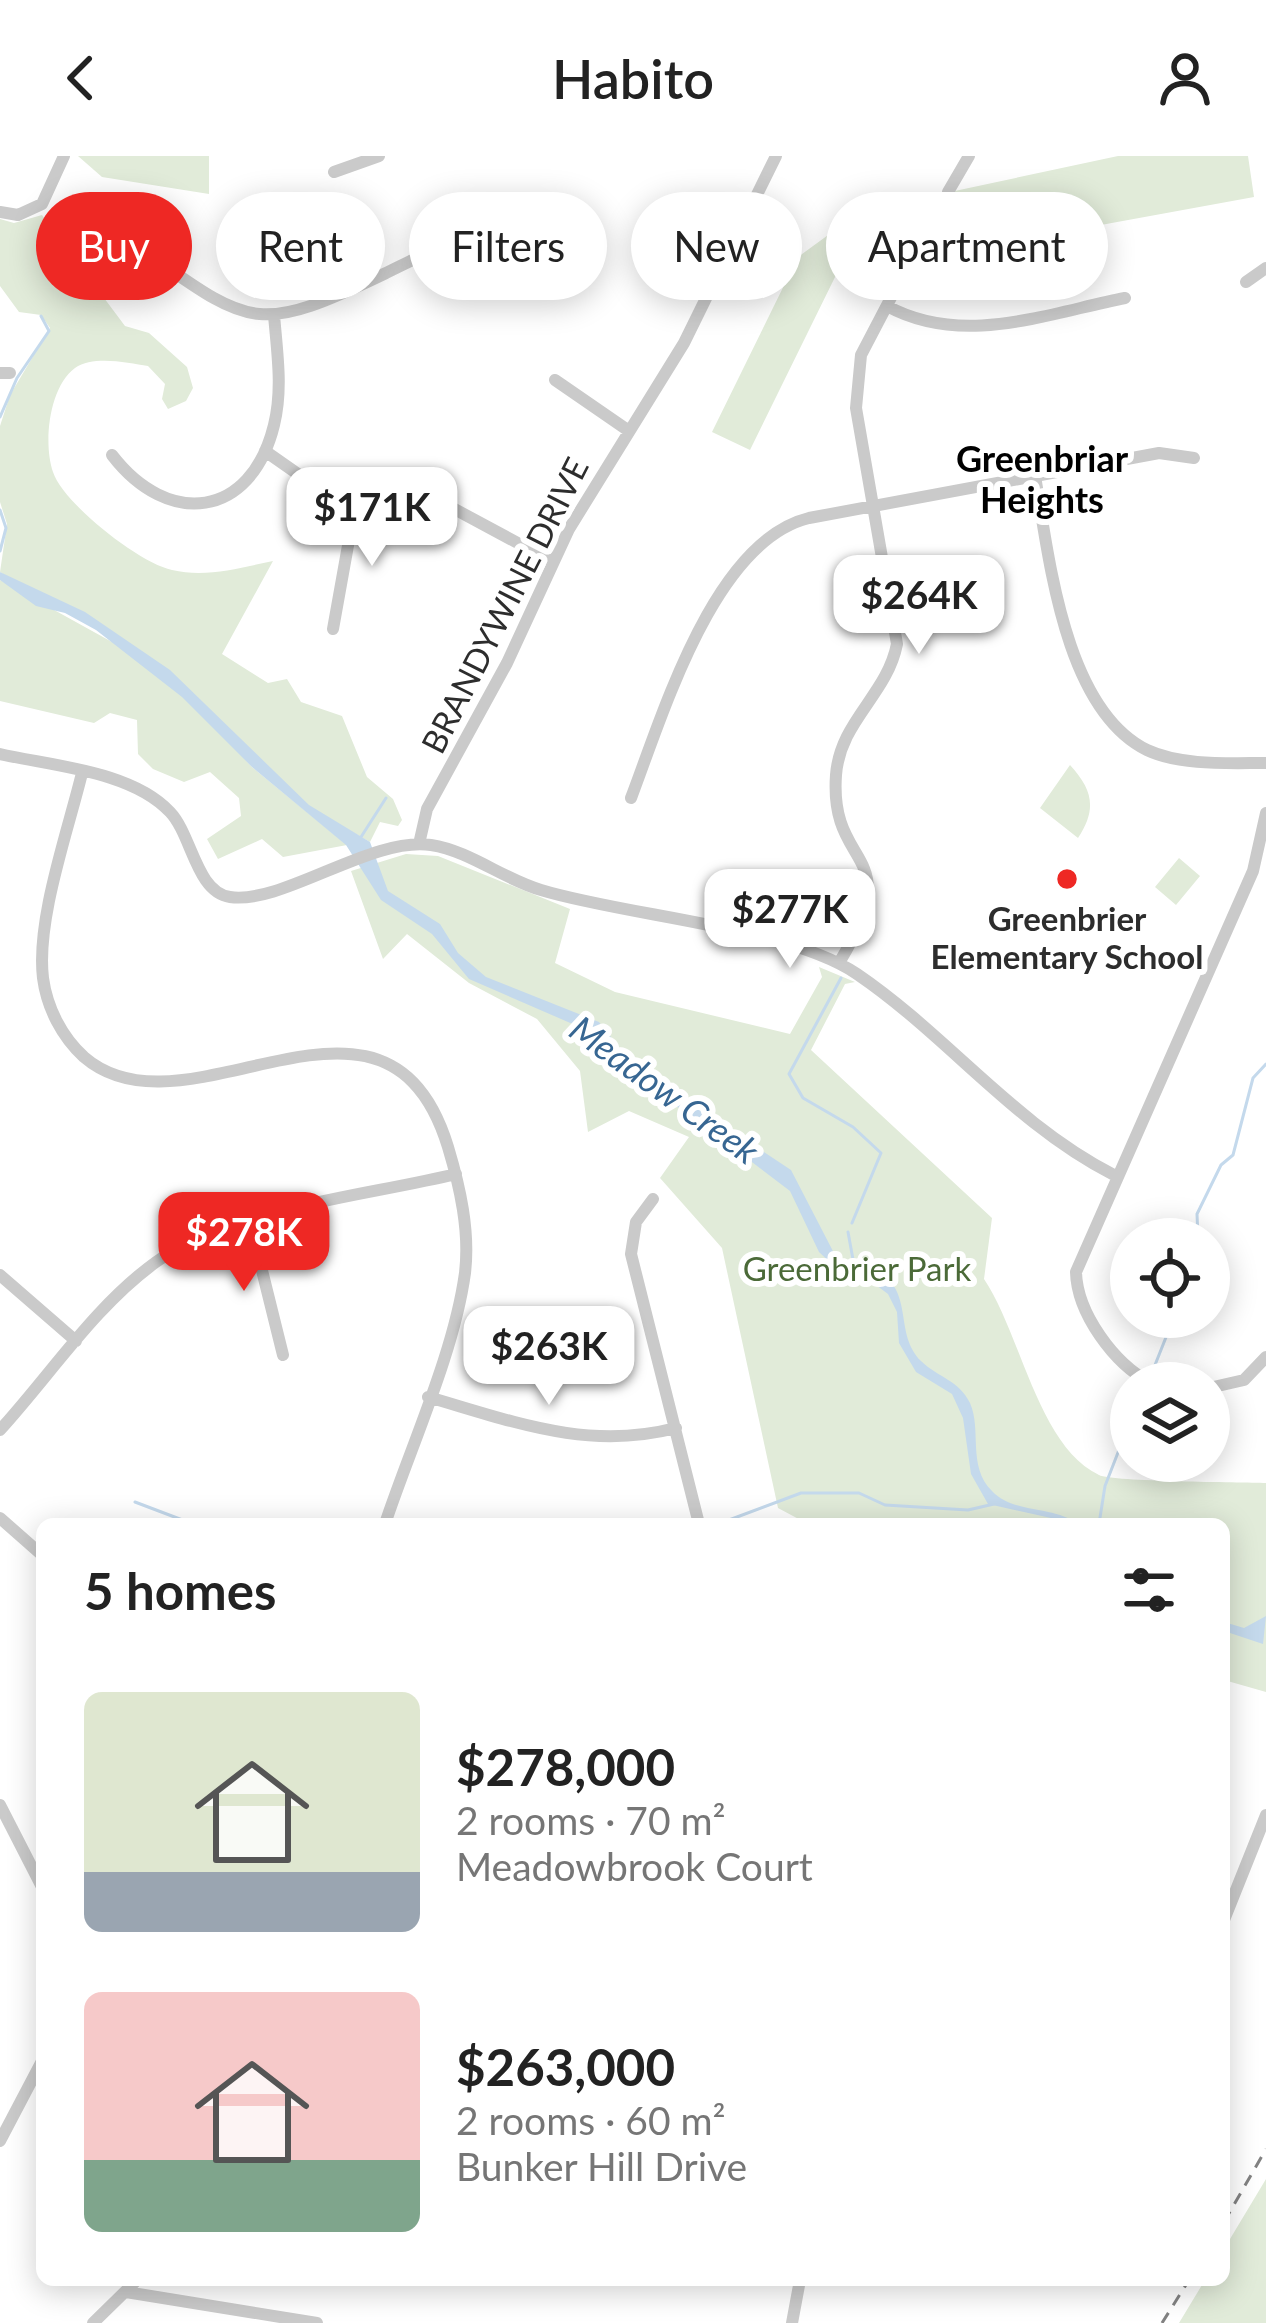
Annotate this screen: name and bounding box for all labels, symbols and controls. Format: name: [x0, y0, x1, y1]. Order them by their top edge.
icon: back: [48, 45, 114, 111]
icon: person: [1152, 45, 1218, 111]
text: Habito: [552, 46, 714, 111]
chip: Buy: [36, 192, 192, 300]
chip: Rent: [216, 192, 385, 300]
chip: Filters: [409, 192, 607, 300]
chip: New: [631, 192, 802, 300]
chip: Apartment: [826, 192, 1108, 300]
district label: Greenbriar Heights: [956, 436, 1129, 521]
street label: BRANDYWINE DRIVE: [412, 450, 596, 760]
pin: $171K: [288, 467, 456, 569]
text: $171K: [313, 483, 431, 529]
pin: $264K: [835, 555, 1003, 657]
text: $264K: [860, 571, 978, 617]
marker: Greenbrier Elementary School: [1054, 866, 1080, 892]
pin: $277K: [706, 869, 874, 971]
text: $277K: [731, 885, 849, 931]
place label: Greenbrier Elementary School: [931, 898, 1204, 976]
water label: Meadow Creek: [562, 1006, 769, 1173]
pin: $278K: [160, 1192, 328, 1294]
text: $278K: [185, 1208, 303, 1254]
map controls: [1110, 1218, 1230, 1482]
button: locate: [1110, 1218, 1230, 1338]
park label: Greenbrier Park: [743, 1248, 971, 1288]
pin: $263K: [465, 1306, 633, 1408]
text: $263K: [490, 1322, 608, 1368]
button: layers: [1110, 1362, 1230, 1482]
icon: filters: [1116, 1557, 1182, 1623]
text: 5 homes: [84, 1560, 276, 1621]
text: $278,000: [456, 1736, 675, 1797]
icon: home: [180, 1740, 324, 1884]
text: 2 rooms · 70 m²: [456, 1797, 726, 1843]
text: Meadowbrook Court: [456, 1843, 813, 1889]
text: $263,000: [456, 2036, 675, 2097]
icon: home: [180, 2040, 324, 2184]
text: 2 rooms · 60 m²: [456, 2097, 726, 2143]
text: Bunker Hill Drive: [456, 2143, 747, 2189]

